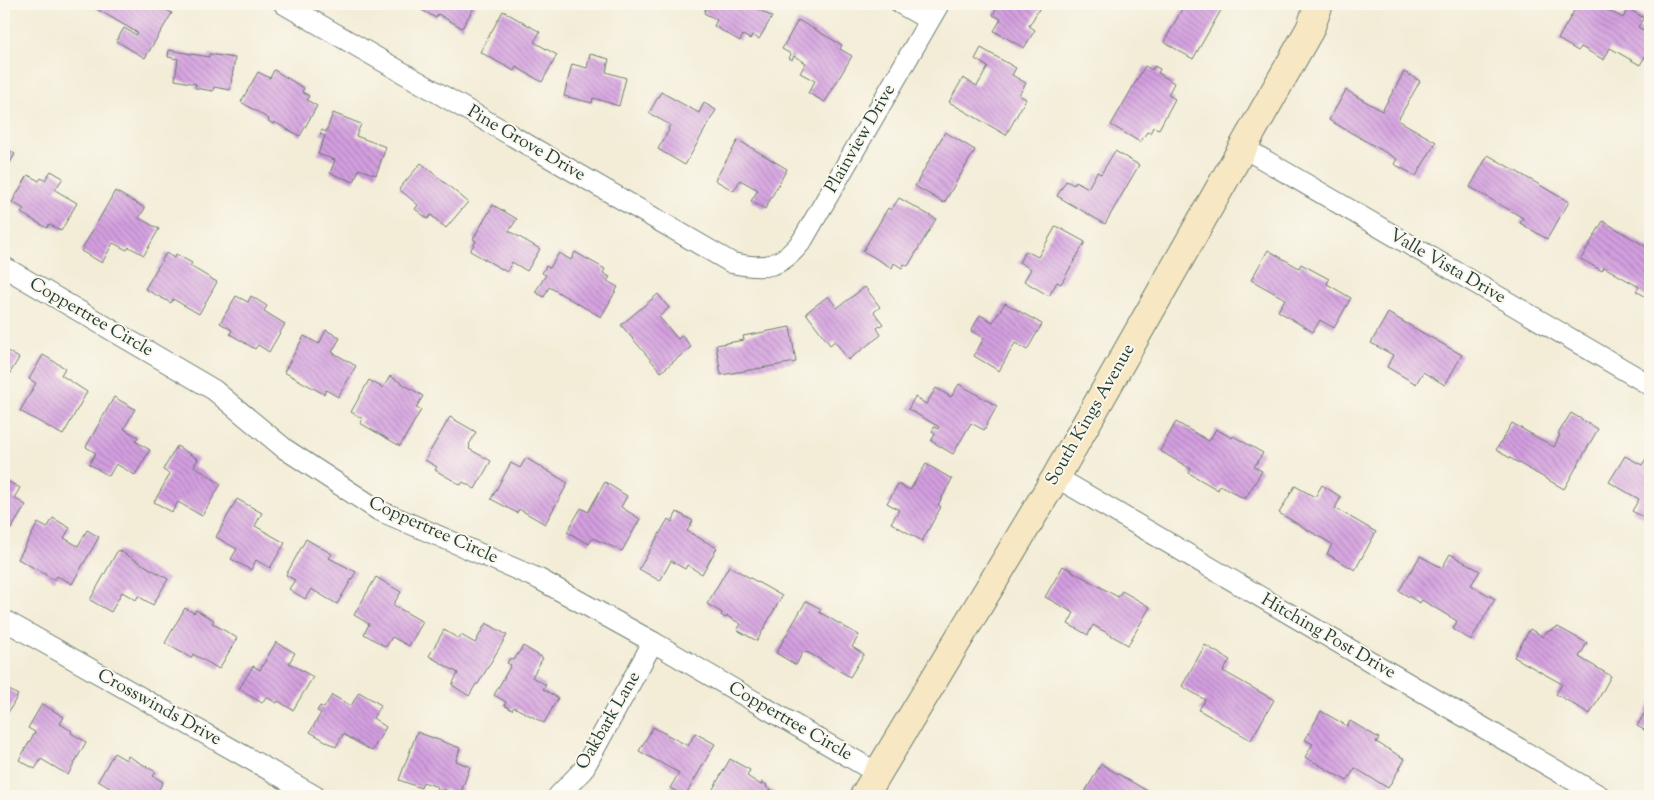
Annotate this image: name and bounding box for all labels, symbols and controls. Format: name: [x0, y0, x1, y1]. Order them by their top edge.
street label: Plainview Drive: [819, 80, 903, 198]
street label: Pine Grove Drive: [462, 100, 590, 188]
street label: Valle Vista Drive: [1384, 223, 1510, 311]
street label: Coppertree Circle: [24, 272, 158, 364]
street label: South Kings Avenue: [1040, 339, 1142, 491]
street label: Coppertree Circle: [364, 491, 502, 571]
street label: Hitching Post Drive: [1256, 588, 1400, 686]
street label: Crosswinds Drive: [92, 663, 226, 753]
street label: Oakbark Lane: [570, 667, 648, 775]
street label: Coppertree Circle: [723, 676, 857, 768]

